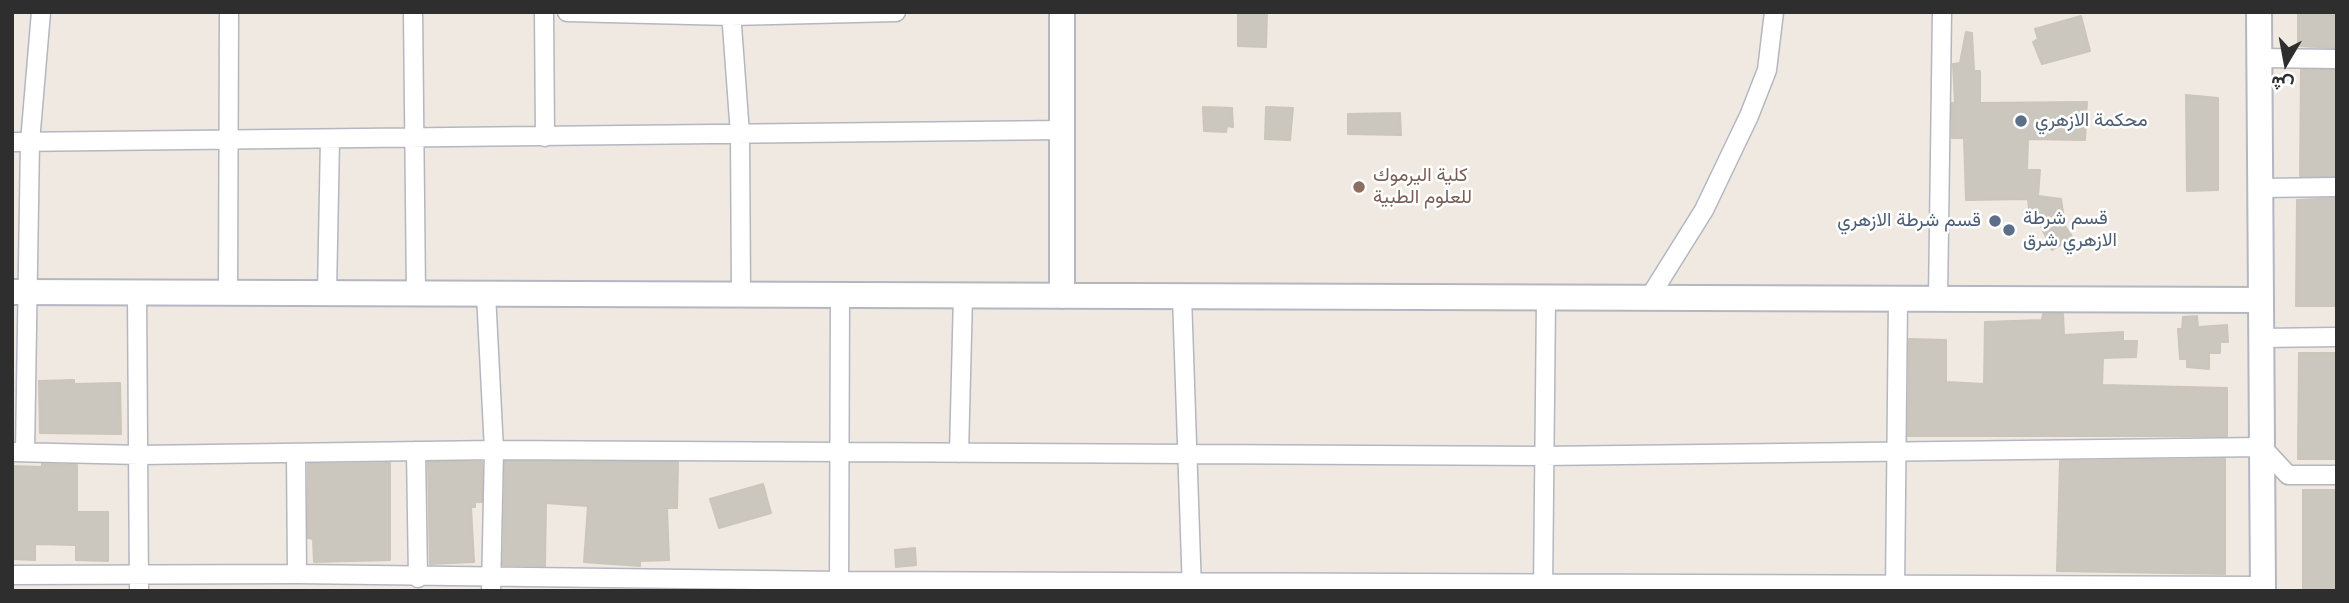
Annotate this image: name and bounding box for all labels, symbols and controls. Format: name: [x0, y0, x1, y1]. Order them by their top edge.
north arrow: [2251, 28, 2321, 98]
text: ش: [2269, 70, 2296, 98]
place label: محكمة الازهري: [2035, 110, 2148, 132]
marker: محكمة الازهري: [2013, 113, 2029, 129]
place label: كلية اليرموك للعلوم الطبية: [1373, 165, 1472, 209]
marker: كلية اليرموك للعلوم الطبية: [1351, 179, 1367, 195]
place label: قسم شرطة الازهري شرق: [2023, 208, 2117, 252]
place label: قسم شرطة الازهري: [1837, 210, 1981, 232]
marker: قسم شرطة الازهري: [1987, 213, 2003, 229]
marker: قسم شرطة الازهري شرق: [2001, 222, 2017, 238]

